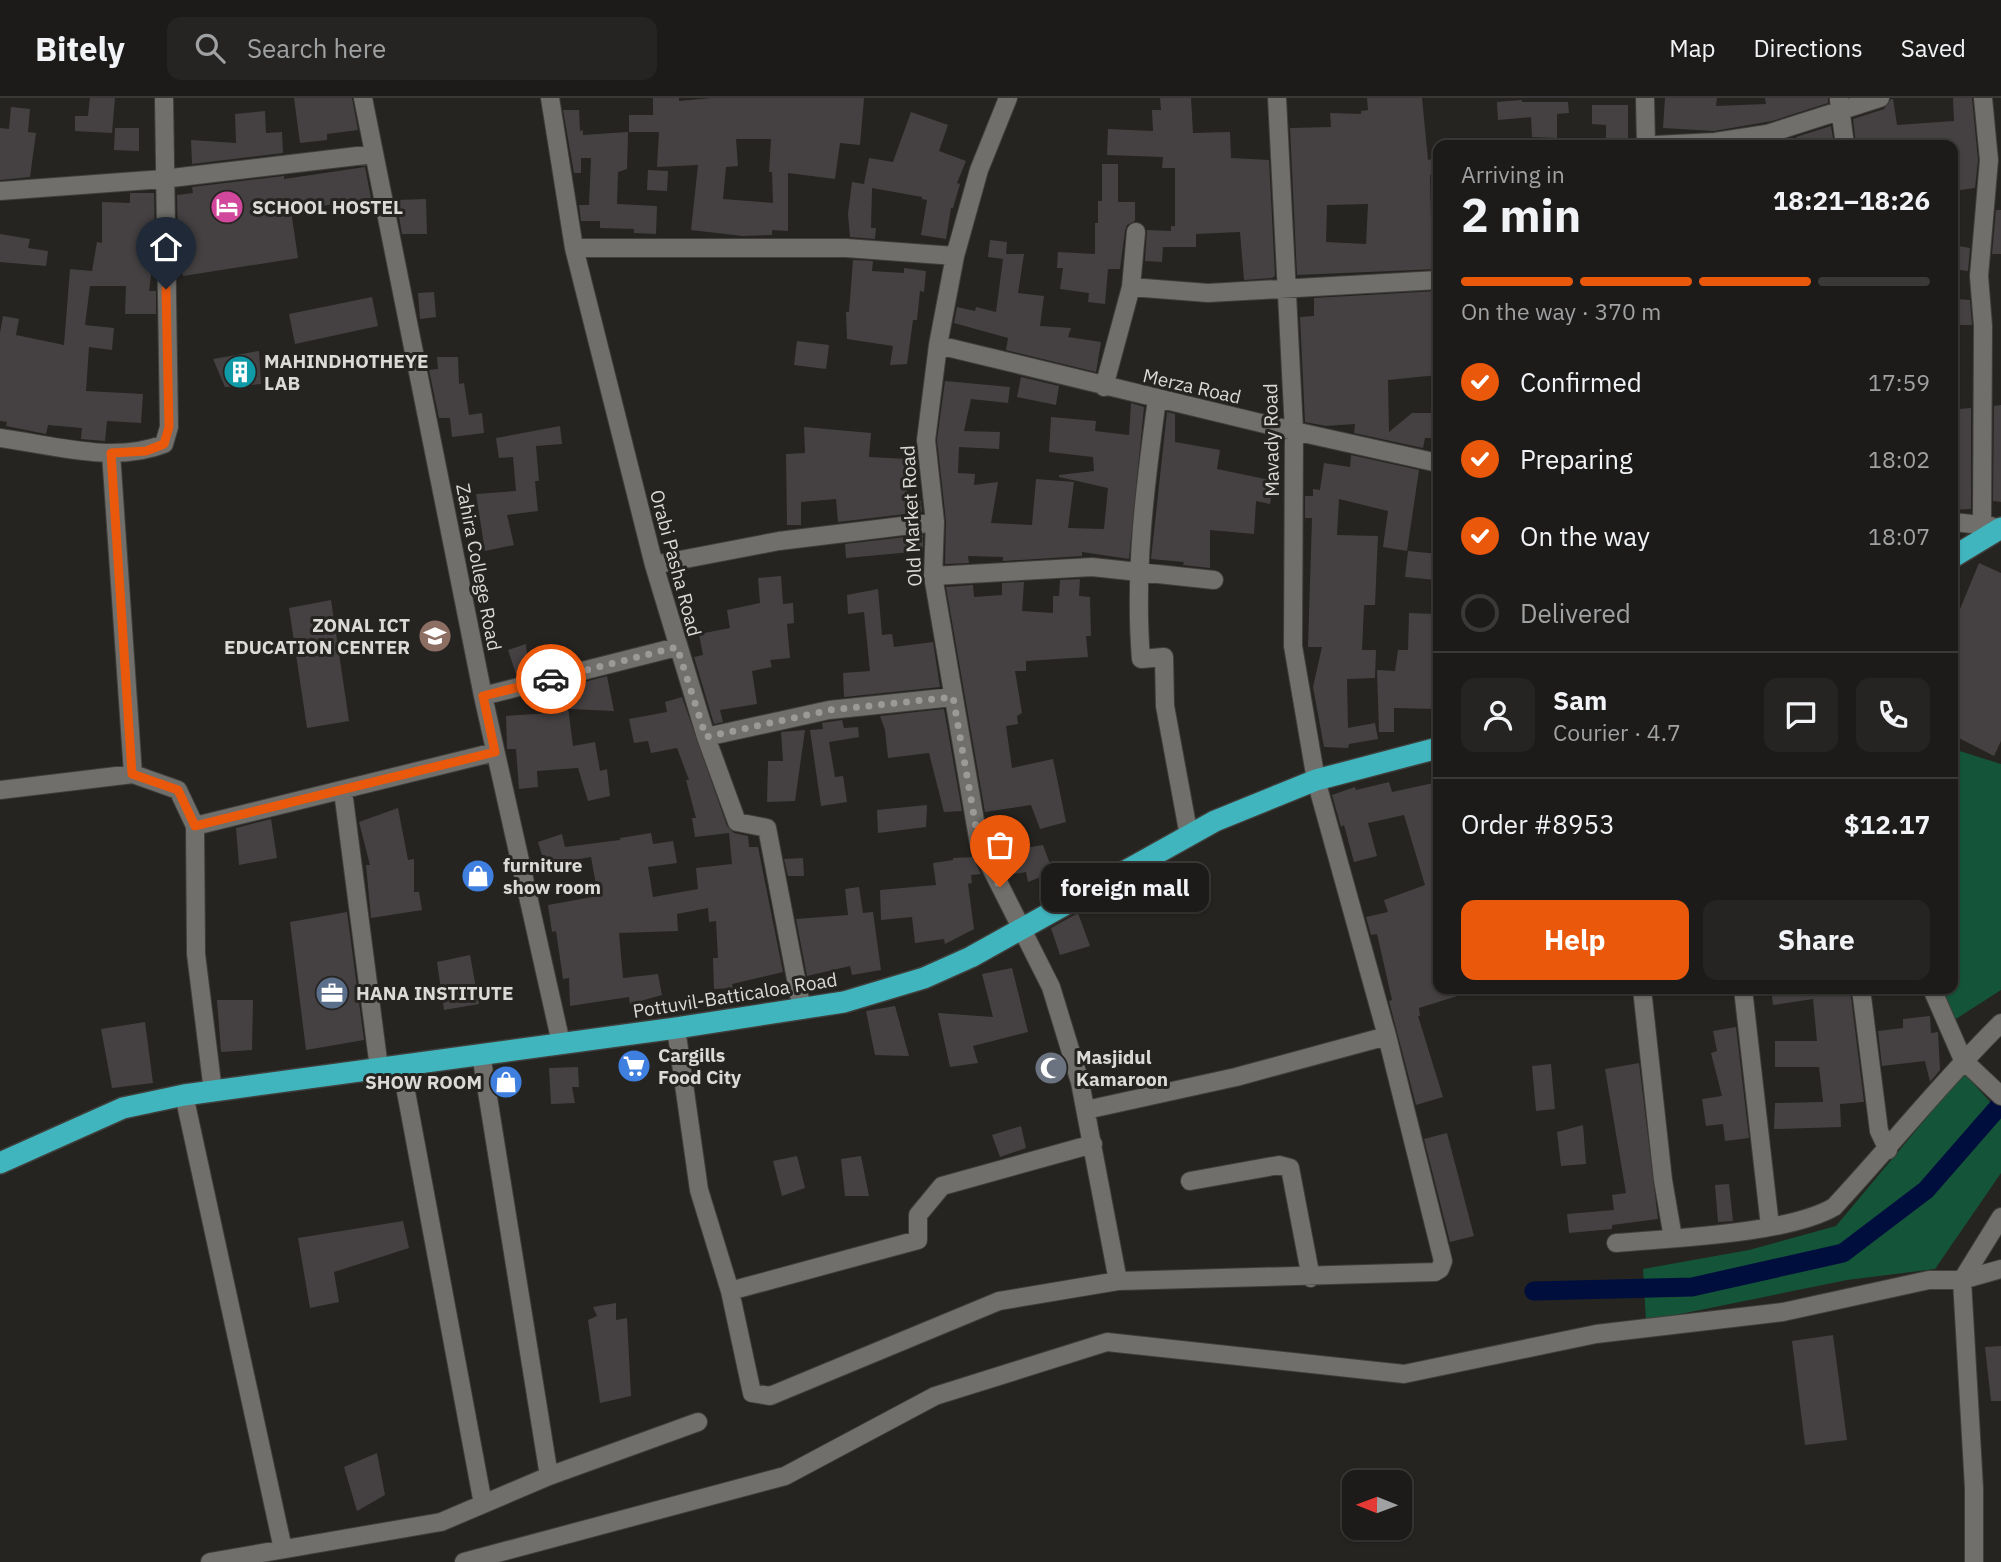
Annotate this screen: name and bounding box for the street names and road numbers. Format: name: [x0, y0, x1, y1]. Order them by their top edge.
street label: Merza Road: [1141, 363, 1243, 409]
street label: Mavady Road: [1258, 383, 1284, 497]
street label: Old Market Road: [895, 445, 927, 587]
street label: Zahira College Road: [451, 481, 507, 653]
street label: Orabi Pasha Road: [645, 487, 707, 639]
street label: Pottuvil-Batticaloa Road: [631, 967, 839, 1023]

